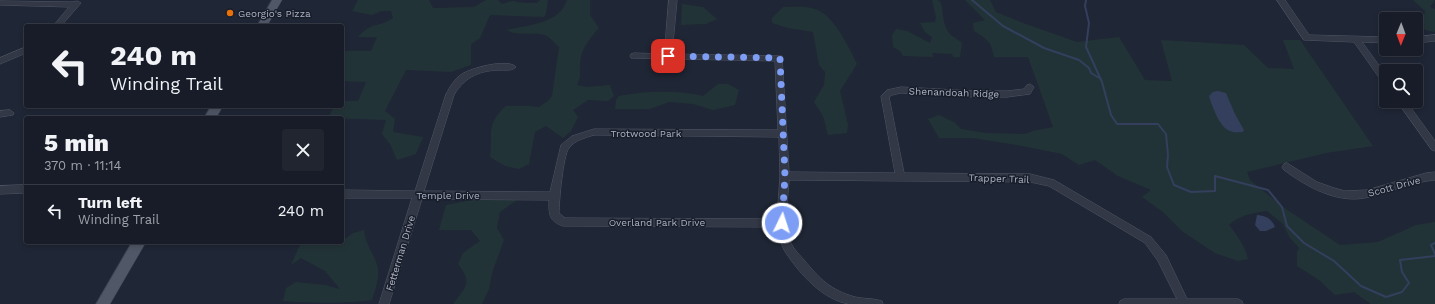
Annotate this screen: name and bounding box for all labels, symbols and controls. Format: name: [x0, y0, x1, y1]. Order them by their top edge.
marker: Georgio's Pizza: [225, 8, 235, 18]
place label: Georgio's Pizza: [238, 8, 311, 19]
north arrow: [1379, 12, 1423, 56]
map controls: [1379, 12, 1423, 108]
text: 240 m: [110, 39, 197, 72]
pin: [651, 39, 685, 73]
icon: left: [44, 40, 96, 92]
icon: arrive: [657, 45, 679, 67]
button: search: [1379, 64, 1423, 108]
text: Winding Trail: [110, 73, 223, 94]
street label: Shenandoah Ridge: [909, 85, 1000, 100]
street label: Trotwood Park: [611, 128, 682, 139]
text: 5 min: [44, 129, 109, 157]
button: close: [282, 129, 324, 171]
text: 370 m · 11:14: [44, 158, 122, 173]
street label: Trapper Trail: [968, 172, 1030, 185]
street label: Scott Drive: [1367, 174, 1422, 199]
street label: Temple Drive: [416, 190, 480, 201]
text: Turn left: [78, 194, 142, 212]
icon: left: [44, 200, 66, 222]
text: 240 m: [278, 202, 324, 220]
position arrow: [761, 202, 803, 244]
text: Winding Trail: [78, 212, 160, 227]
street label: Fetterman Drive: [384, 214, 417, 292]
street label: Overland Park Drive: [609, 217, 706, 228]

